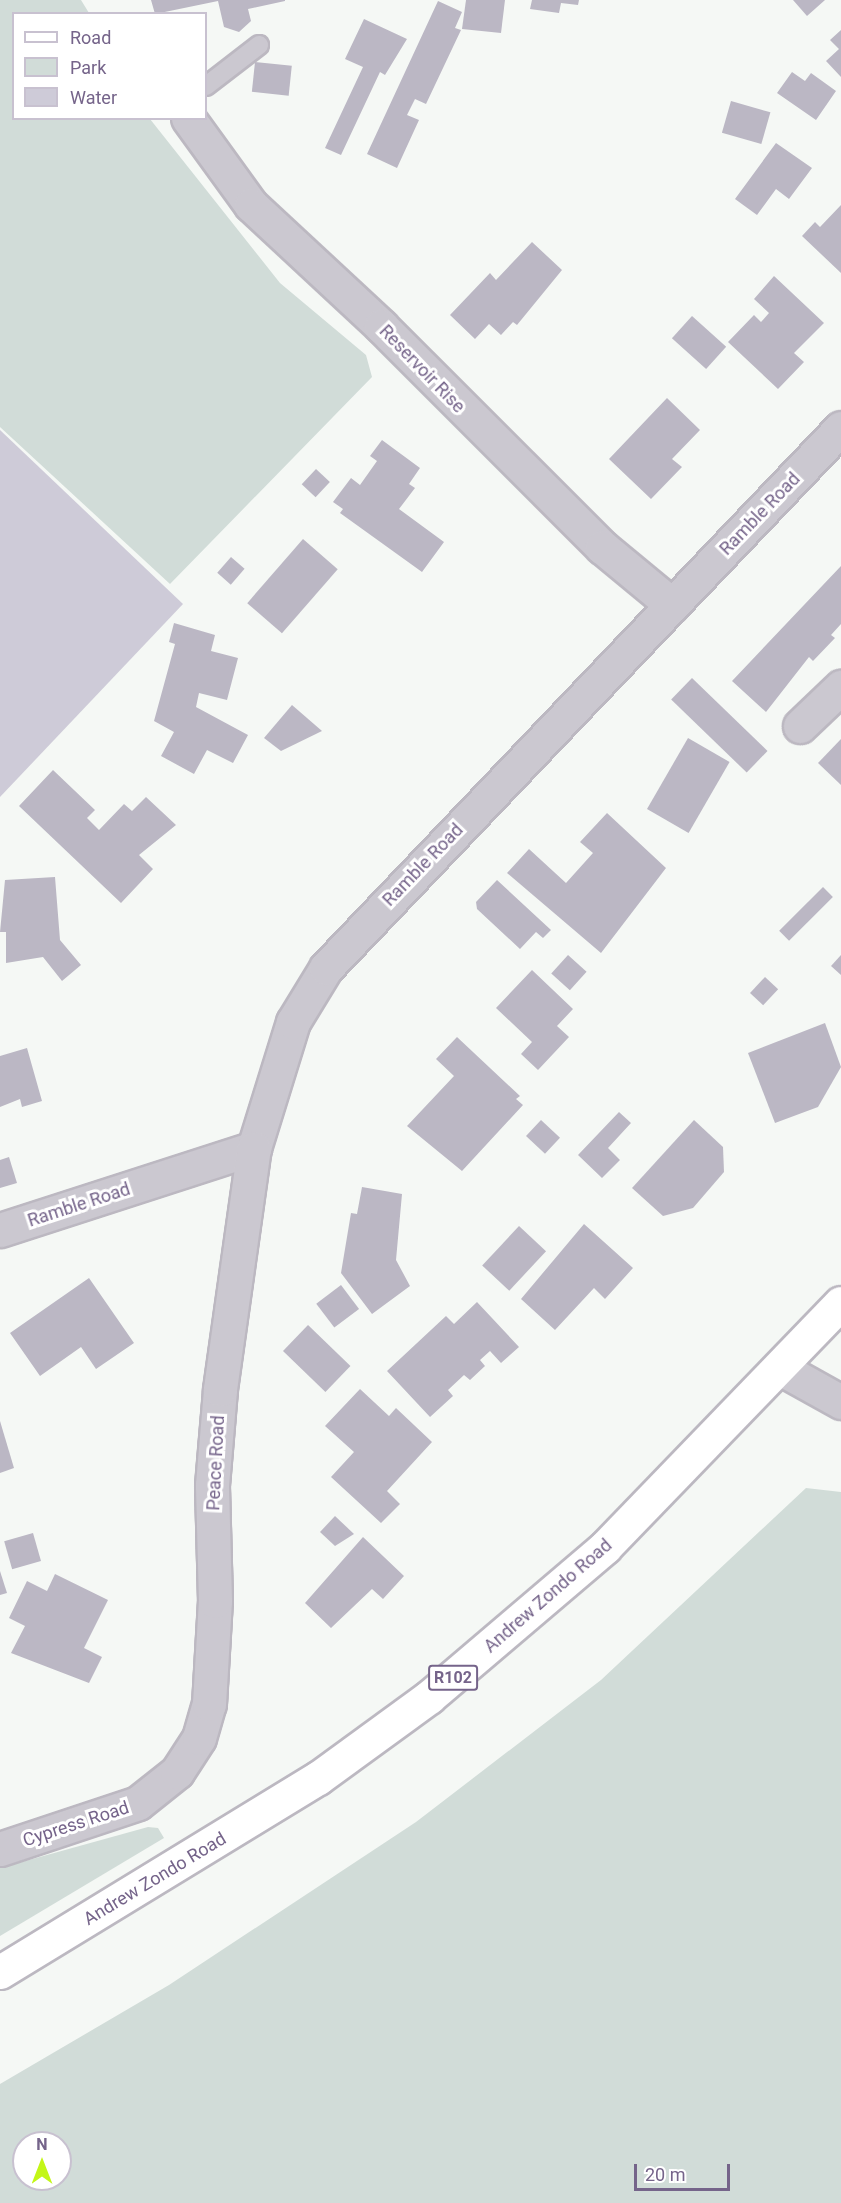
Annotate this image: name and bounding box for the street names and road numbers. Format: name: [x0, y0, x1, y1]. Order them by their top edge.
street label: Reservoir Rise: [375, 321, 469, 417]
street label: Ramble Road: [715, 468, 805, 560]
street label: Ramble Road: [378, 819, 468, 911]
street label: Ramble Road: [25, 1178, 133, 1232]
street label: Peace Road: [203, 1415, 229, 1511]
street label: Andrew Zondo Road: [480, 1535, 616, 1657]
road number: R102: [428, 1665, 478, 1691]
street label: Cypress Road: [20, 1797, 132, 1851]
street label: Andrew Zondo Road: [80, 1828, 230, 1930]

